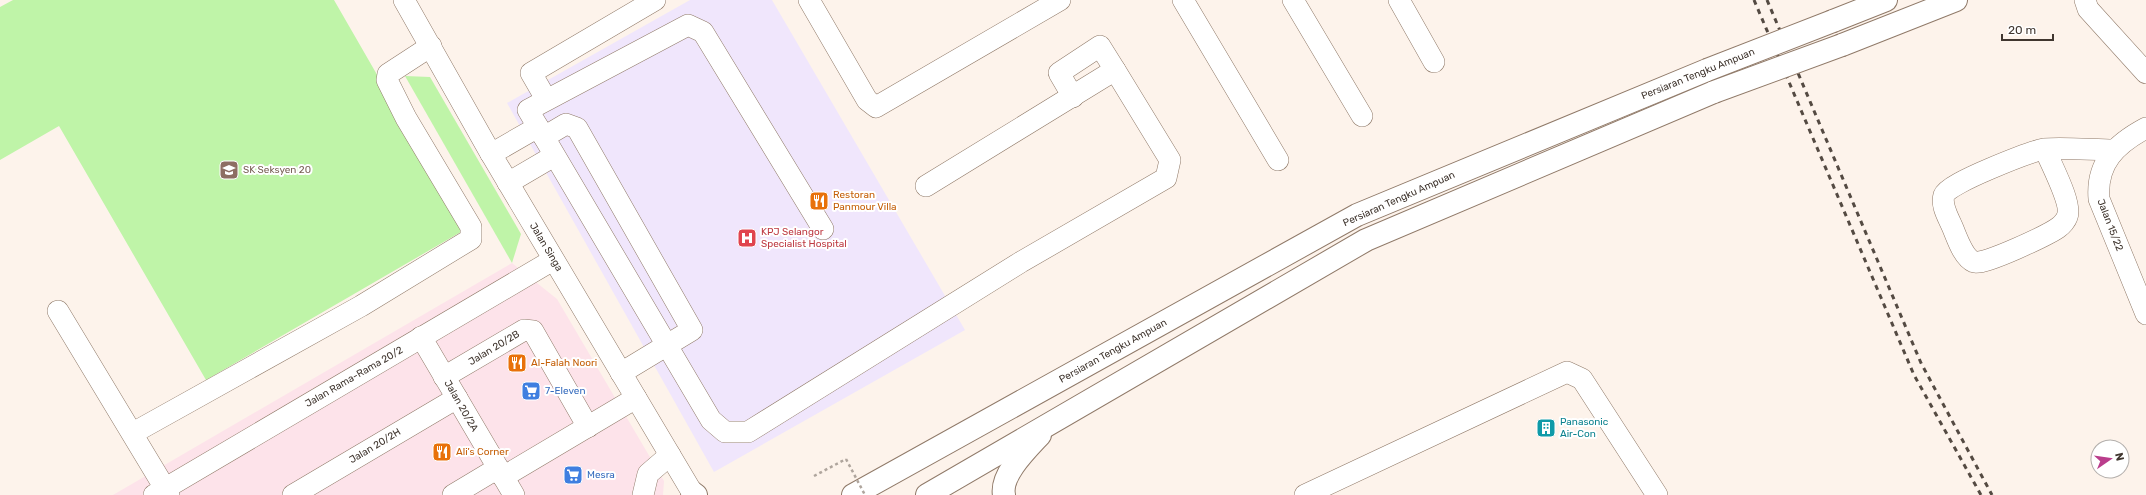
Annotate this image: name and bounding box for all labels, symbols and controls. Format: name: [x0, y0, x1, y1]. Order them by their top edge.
scale bar: [2002, 16, 2053, 42]
text: 20 m: [2008, 23, 2036, 37]
street label: Persiaran Tengku Ampuan: [1640, 46, 1756, 102]
school or university icon: SK Seksyen 20: [218, 159, 240, 181]
place label: SK Seksyen 20: [243, 164, 311, 176]
street label: Persiaran Tengku Ampuan: [1341, 169, 1457, 229]
place label: Restoran Panmour Villa: [833, 189, 897, 213]
restaurant icon: Restoran Panmour Villa: [808, 190, 830, 212]
street label: Jalan 15/22: [2095, 197, 2125, 253]
street label: Jalan Singa: [527, 221, 565, 273]
place label: KPJ Selangor Specialist Hospital: [761, 226, 847, 250]
hospital icon: KPJ Selangor Specialist Hospital: [736, 227, 758, 249]
street label: Persiaran Tengku Ampuan: [1057, 316, 1169, 386]
street label: Jalan 20/2B: [466, 328, 522, 368]
street label: Jalan Rama-Rama 20/2: [303, 344, 405, 410]
restaurant icon: Al-Falah Noori: [506, 352, 528, 374]
place label: Al-Falah Noori: [531, 357, 597, 369]
street label: Jalan 20/2A: [441, 378, 481, 434]
supermarket icon: 7-Eleven: [520, 380, 542, 402]
place label: 7-Eleven: [545, 385, 585, 397]
place label: Panasonic Air-Con: [1560, 416, 1609, 440]
building icon: Panasonic Air-Con: [1535, 417, 1557, 439]
street label: Jalan 20/2H: [347, 426, 403, 466]
north arrow: [2090, 439, 2130, 479]
restaurant icon: Ali's Corner: [431, 441, 453, 463]
place label: Ali's Corner: [456, 446, 509, 458]
text: N: [2112, 452, 2126, 462]
supermarket icon: Mesra: [562, 464, 584, 486]
place label: Mesra: [587, 469, 615, 481]

